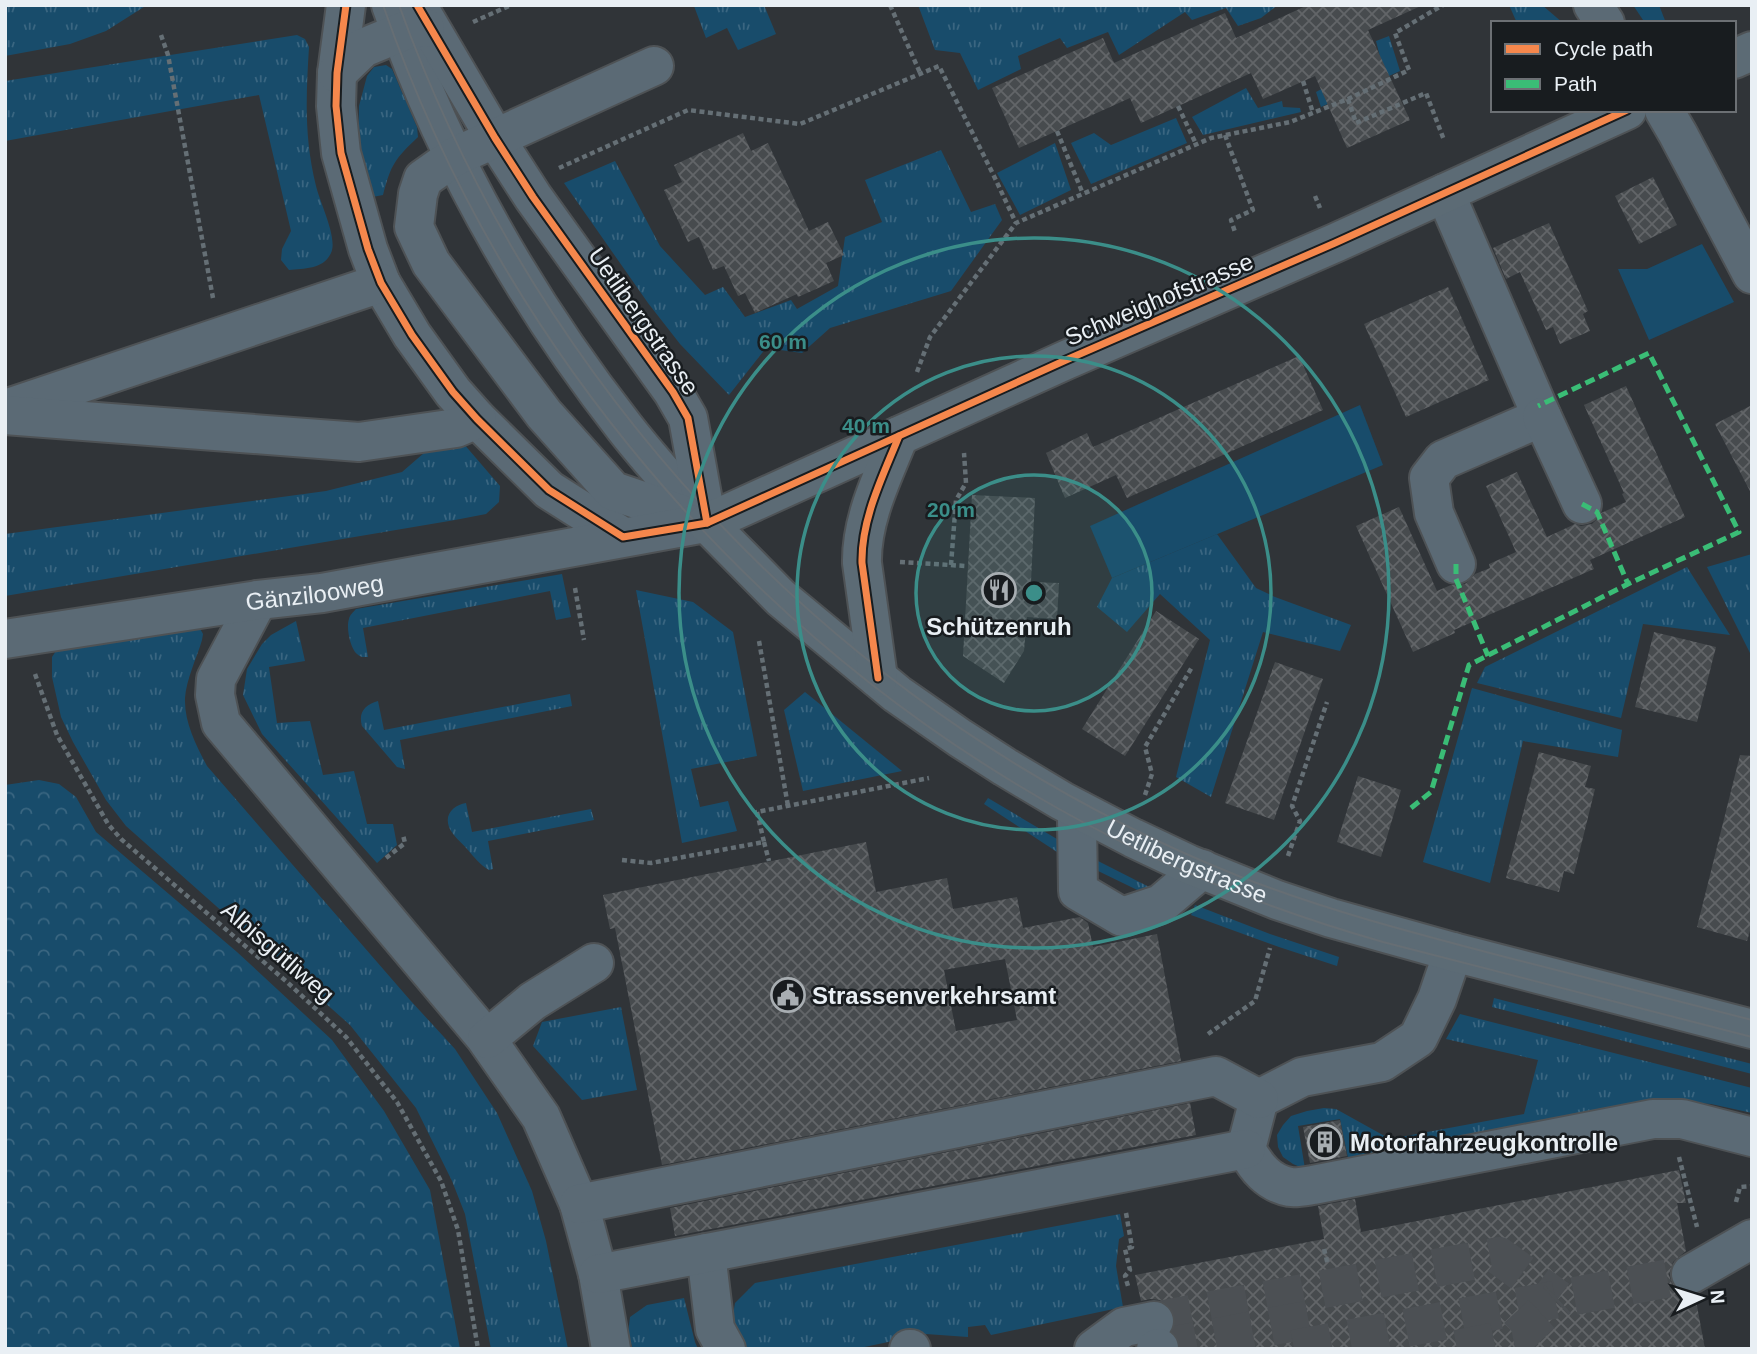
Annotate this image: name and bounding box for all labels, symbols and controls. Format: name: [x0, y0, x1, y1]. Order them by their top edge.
legend: [1491, 21, 1736, 112]
text: Cycle path: [1554, 37, 1653, 60]
text: Path: [1554, 72, 1597, 95]
street label: Uetlibergstrasse: [583, 242, 705, 400]
street label: Schweighofstrasse: [1061, 247, 1257, 351]
text: 60 m: [759, 330, 807, 353]
text: 40 m: [842, 414, 890, 437]
text: 20 m: [927, 498, 975, 521]
street label: Gänzilooweg: [244, 569, 385, 615]
restaurant icon: Schützenruh: [980, 571, 1018, 609]
centre of rings: [1022, 581, 1046, 605]
place label: Schützenruh: [926, 613, 1072, 640]
street label: Uetlibergstrasse: [1102, 813, 1272, 908]
street label: Albisgütliweg: [216, 896, 340, 1008]
public building icon: Strassenverkehrsamt: [769, 976, 807, 1014]
place label: Strassenverkehrsamt: [812, 982, 1056, 1009]
building icon: Motorfahrzeugkontrolle: [1306, 1123, 1344, 1161]
place label: Motorfahrzeugkontrolle: [1350, 1129, 1618, 1156]
north arrow: [1666, 1263, 1736, 1333]
text: N: [1707, 1289, 1728, 1304]

